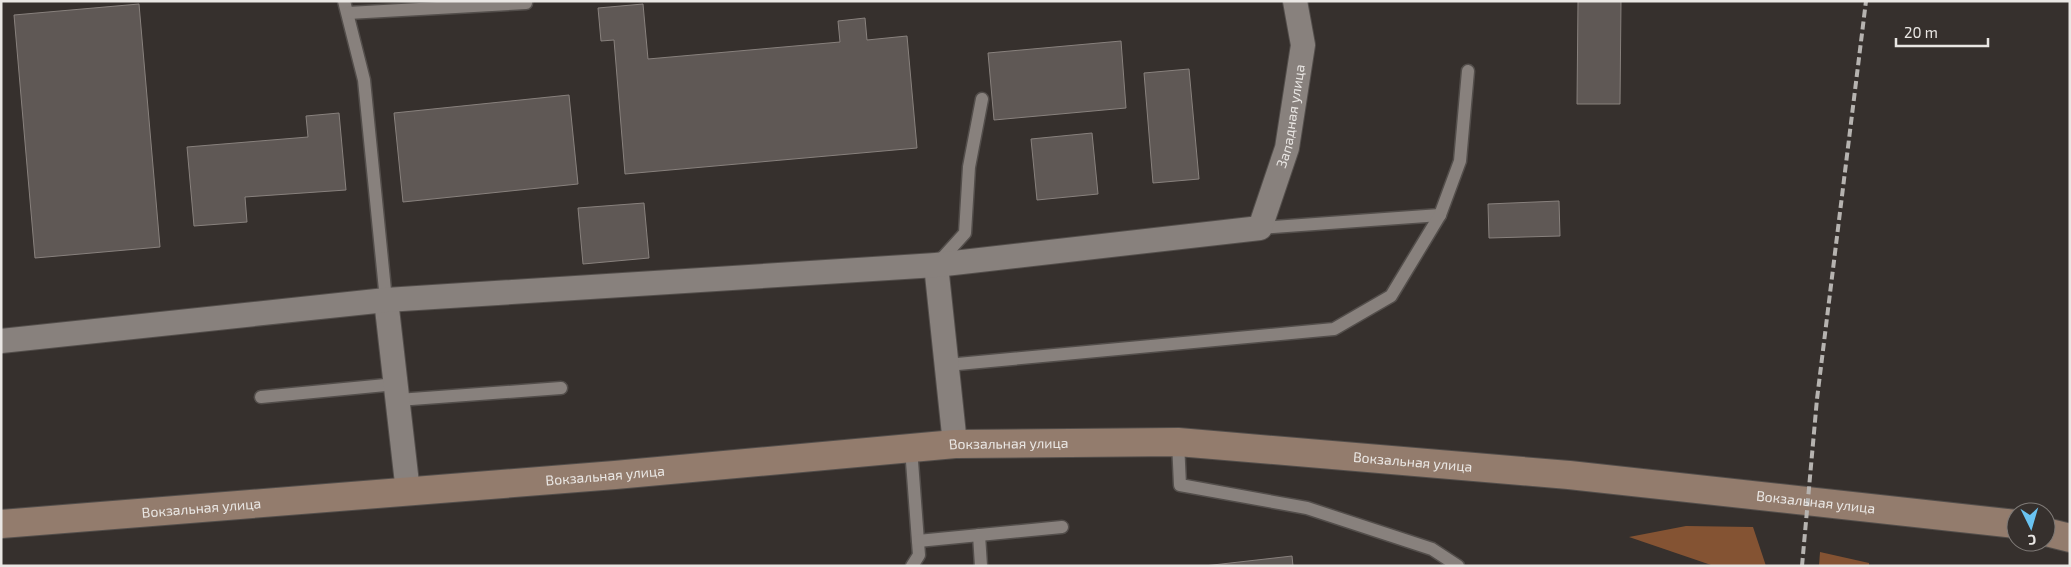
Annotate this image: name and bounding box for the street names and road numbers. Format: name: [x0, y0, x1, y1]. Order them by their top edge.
street label: Западная улица: [1272, 63, 1308, 170]
street label: Вокзальная улица: [948, 434, 1069, 453]
street label: Вокзальная улица: [1352, 448, 1473, 475]
street label: Вокзальная улица: [545, 462, 665, 489]
street label: Вокзальная улица: [1755, 487, 1876, 517]
street label: Вокзальная улица: [141, 494, 262, 521]

